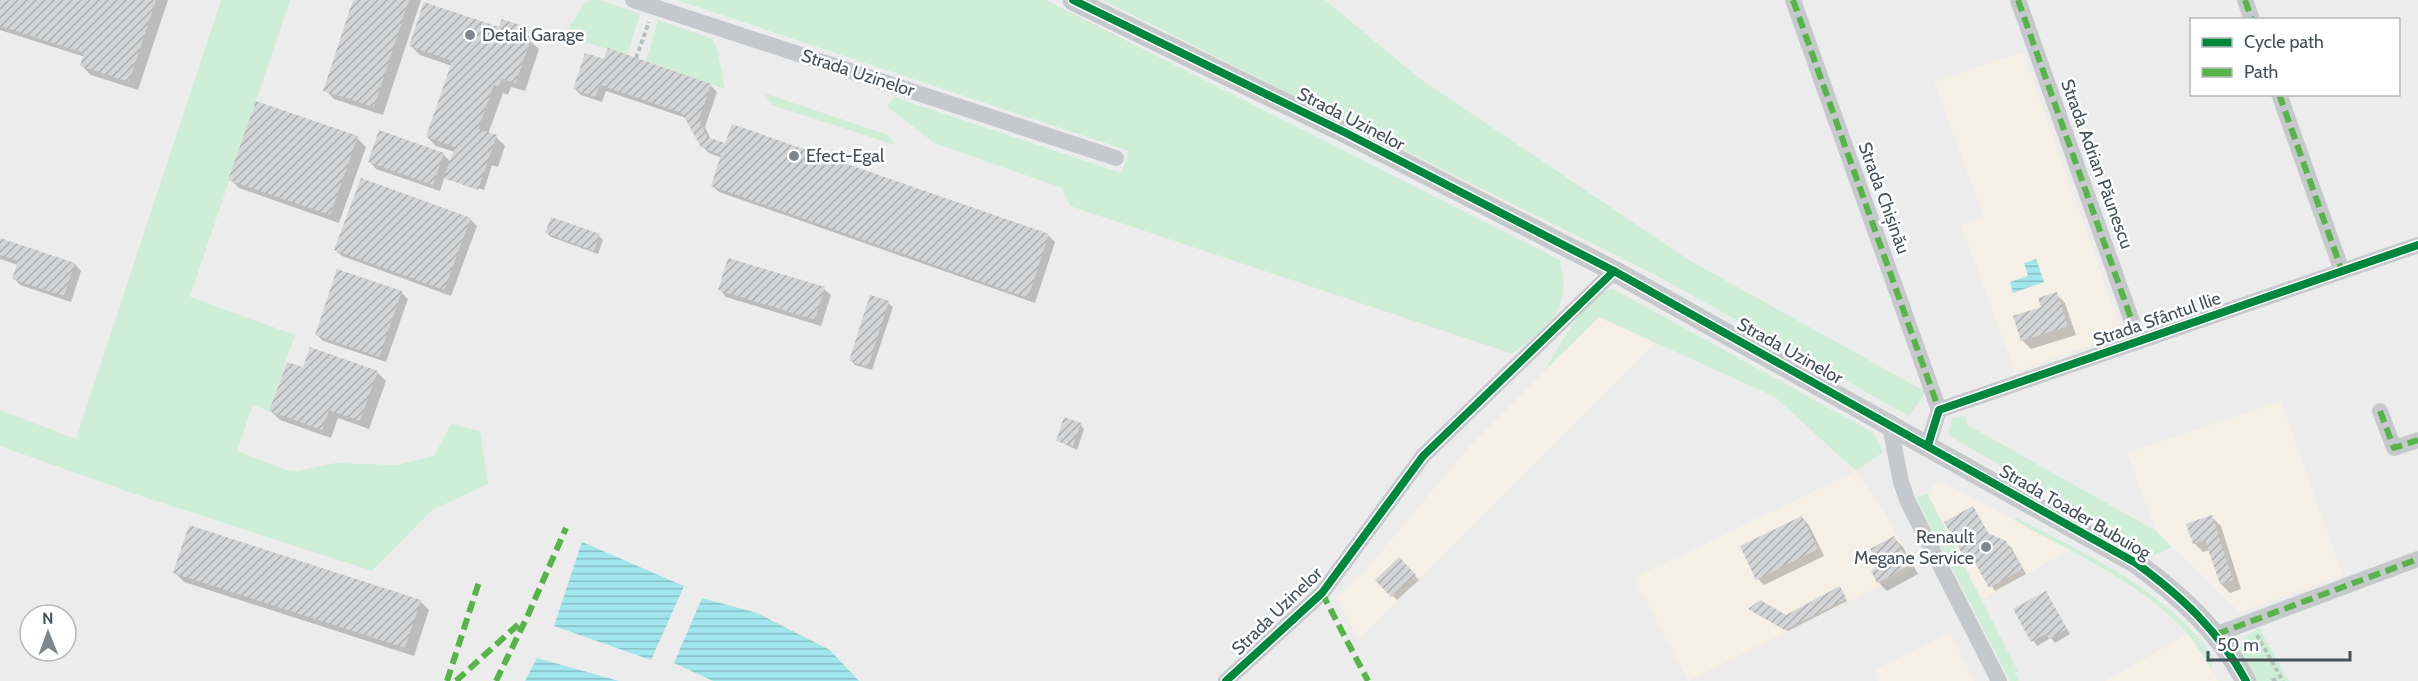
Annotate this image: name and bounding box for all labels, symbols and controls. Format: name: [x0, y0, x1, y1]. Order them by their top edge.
legend: [2190, 18, 2400, 96]
place label: Detail Garage: [482, 24, 584, 46]
marker: Detail Garage: [463, 28, 477, 42]
text: Cycle path: [2244, 31, 2324, 53]
street label: Strada Uzinelor: [799, 44, 917, 102]
text: Path: [2244, 61, 2278, 83]
street label: Strada Adrian Păunescu: [2056, 76, 2138, 252]
street label: Strada Uzinelor: [1294, 83, 1409, 156]
street label: Strada Chișinău: [1853, 139, 1914, 257]
place label: Efect-Egal: [806, 145, 885, 167]
marker: Efect-Egal: [787, 149, 801, 163]
street label: Strada Sfântul Ilie: [2090, 287, 2224, 351]
street label: Strada Uzinelor: [1733, 313, 1847, 389]
street label: Strada Toader Bubuiog: [1995, 460, 2155, 565]
place label: Renault Megane Service: [1854, 526, 1974, 569]
marker: Renault Megane Service: [1979, 540, 1993, 554]
street label: Strada Uzinelor: [1227, 562, 1327, 660]
north arrow: [18, 603, 78, 663]
text: N: [42, 609, 54, 628]
scale bar: [2208, 624, 2350, 662]
text: 50 m: [2217, 634, 2259, 656]

